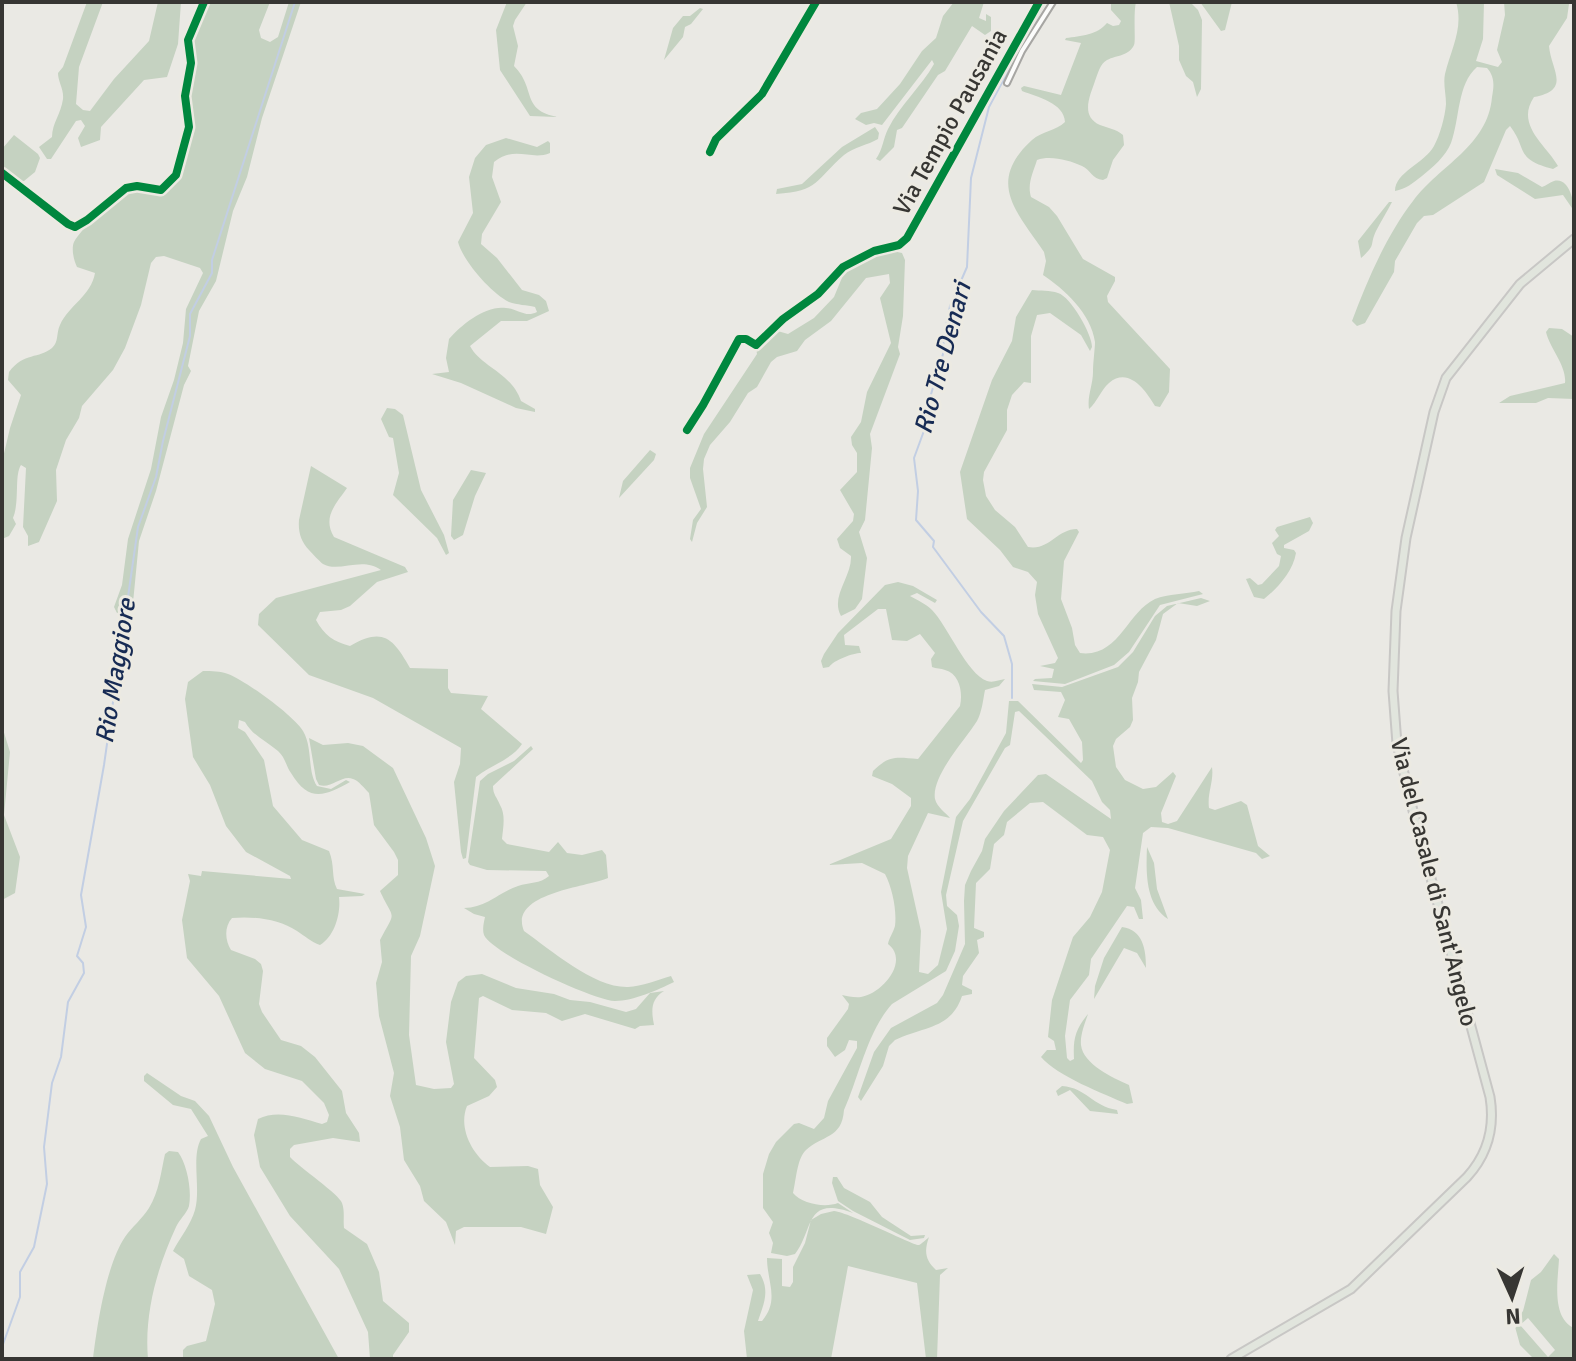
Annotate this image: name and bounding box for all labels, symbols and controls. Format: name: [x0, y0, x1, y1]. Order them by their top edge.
street label: Via Tempio Pausania: [886, 24, 1014, 220]
water label: Rio Tre Denari: [907, 276, 979, 438]
water label: Rio Maggiore: [89, 595, 144, 746]
street label: Via del Casale di Sant'Angelo: [1384, 735, 1484, 1029]
north arrow: [1472, 1257, 1552, 1337]
text: N: [1505, 1303, 1521, 1330]

